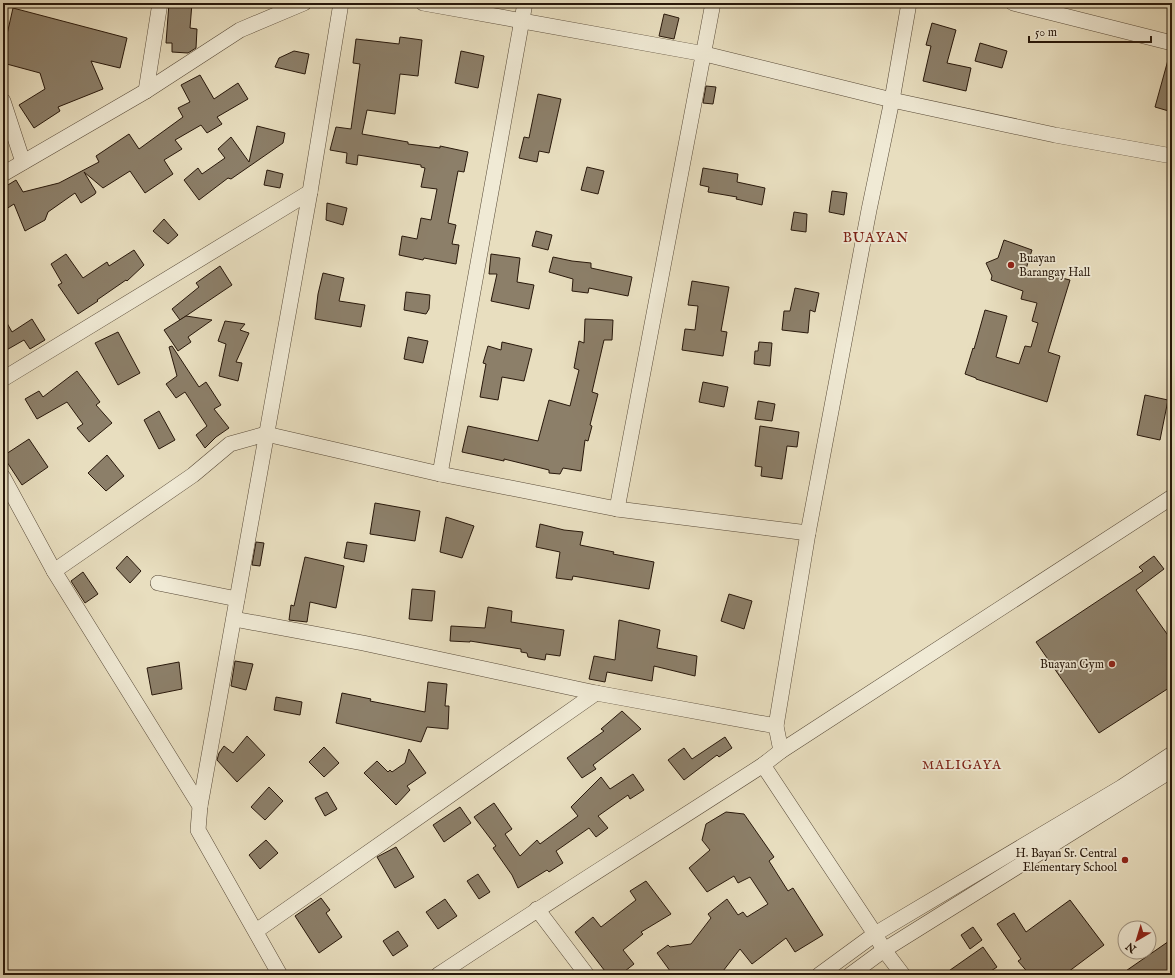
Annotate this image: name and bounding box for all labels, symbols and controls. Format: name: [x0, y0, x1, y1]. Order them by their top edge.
scale bar: [1029, 18, 1151, 44]
text: 50 m: [1035, 25, 1057, 40]
district label: BUAYAN: [843, 229, 909, 247]
place label: Buayan Barangay Hall: [1019, 251, 1091, 280]
marker: Buayan Barangay Hall: [1006, 260, 1016, 270]
place label: Buayan Gym: [1040, 657, 1104, 672]
marker: Buayan Gym: [1107, 659, 1117, 669]
district label: MALIGAYA: [922, 757, 1002, 774]
place label: H. Bayan Sr. Central Elementary School: [1015, 846, 1118, 875]
marker: H. Bayan Sr. Central Elementary School: [1120, 855, 1130, 865]
north arrow: [1117, 920, 1157, 960]
text: N: [1123, 938, 1140, 956]

